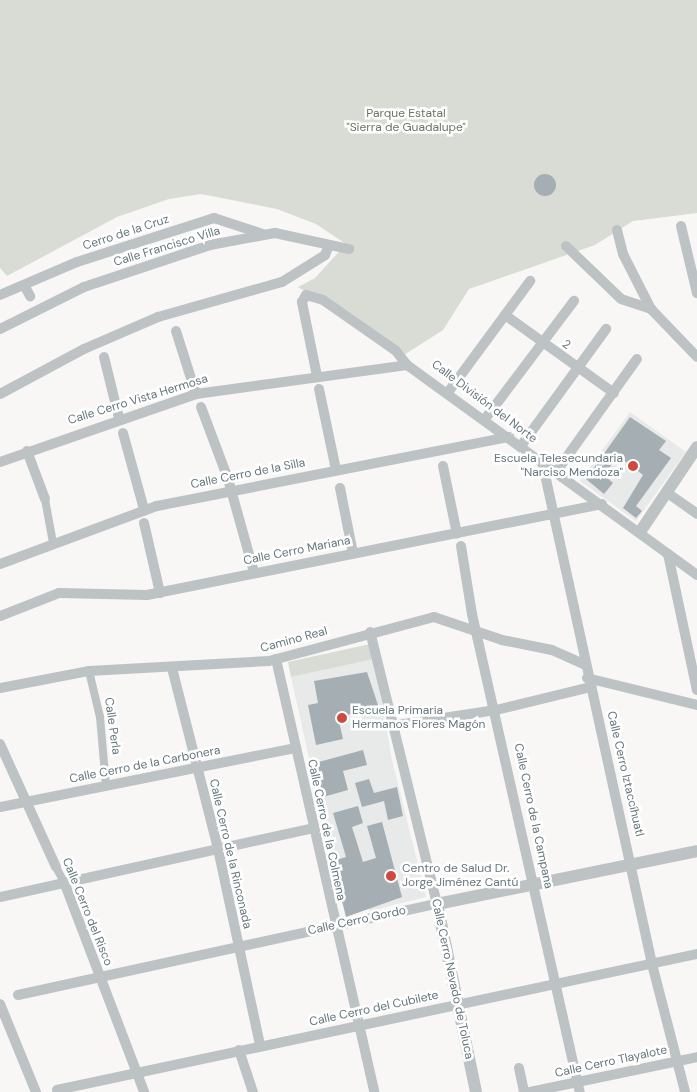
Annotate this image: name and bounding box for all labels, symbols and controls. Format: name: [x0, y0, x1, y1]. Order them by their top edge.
park label: Parque Estatal "Sierra de Guadalupe": [346, 107, 466, 135]
street label: Cerro de la Cruz: [81, 212, 171, 254]
street label: Calle Francisco Villa: [112, 224, 222, 270]
street label: 2: [559, 337, 573, 353]
street label: Calle División del Norte: [428, 358, 540, 446]
street label: Calle Cerro Vista Hermosa: [66, 372, 210, 428]
place label: Escuela Telesecundaria "Narciso Mendoza": [494, 452, 623, 480]
street label: Calle Cerro de la Silla: [189, 456, 307, 492]
marker: Escuela Telesecundaria "Narciso Mendoza": [627, 460, 639, 472]
street label: Calle Cerro Mariana: [242, 534, 352, 568]
street label: Camino Real: [259, 624, 329, 656]
street label: Calle Perla: [101, 696, 123, 756]
place label: Escuela Primaria Hermanos Flores Magón: [352, 704, 485, 732]
street label: Calle Cerro Iztaccíhuatl: [604, 710, 646, 838]
marker: Escuela Primaria Hermanos Flores Magón: [336, 712, 348, 724]
street label: Calle Cerro de la Campana: [511, 742, 555, 890]
street label: Calle Cerro de la Carbonera: [68, 743, 222, 787]
street label: Calle Cerro de la Colmena: [304, 758, 348, 902]
street label: Calle Cerro de la Rinconada: [206, 778, 254, 930]
street label: Calle Cerro del Risco: [59, 856, 115, 968]
place label: Centro de Salud Dr. Jorge Jiménez Cantú: [402, 862, 518, 890]
marker: Centro de Salud Dr. Jorge Jiménez Cantú: [384, 869, 398, 883]
street label: Calle Cerro Nevado de Toluca: [428, 898, 476, 1060]
street label: Calle Cerro Gordo: [307, 904, 407, 938]
street label: Calle Cerro del Cubilete: [308, 988, 440, 1030]
street label: Calle Cerro Tlayalote: [554, 1043, 668, 1081]

